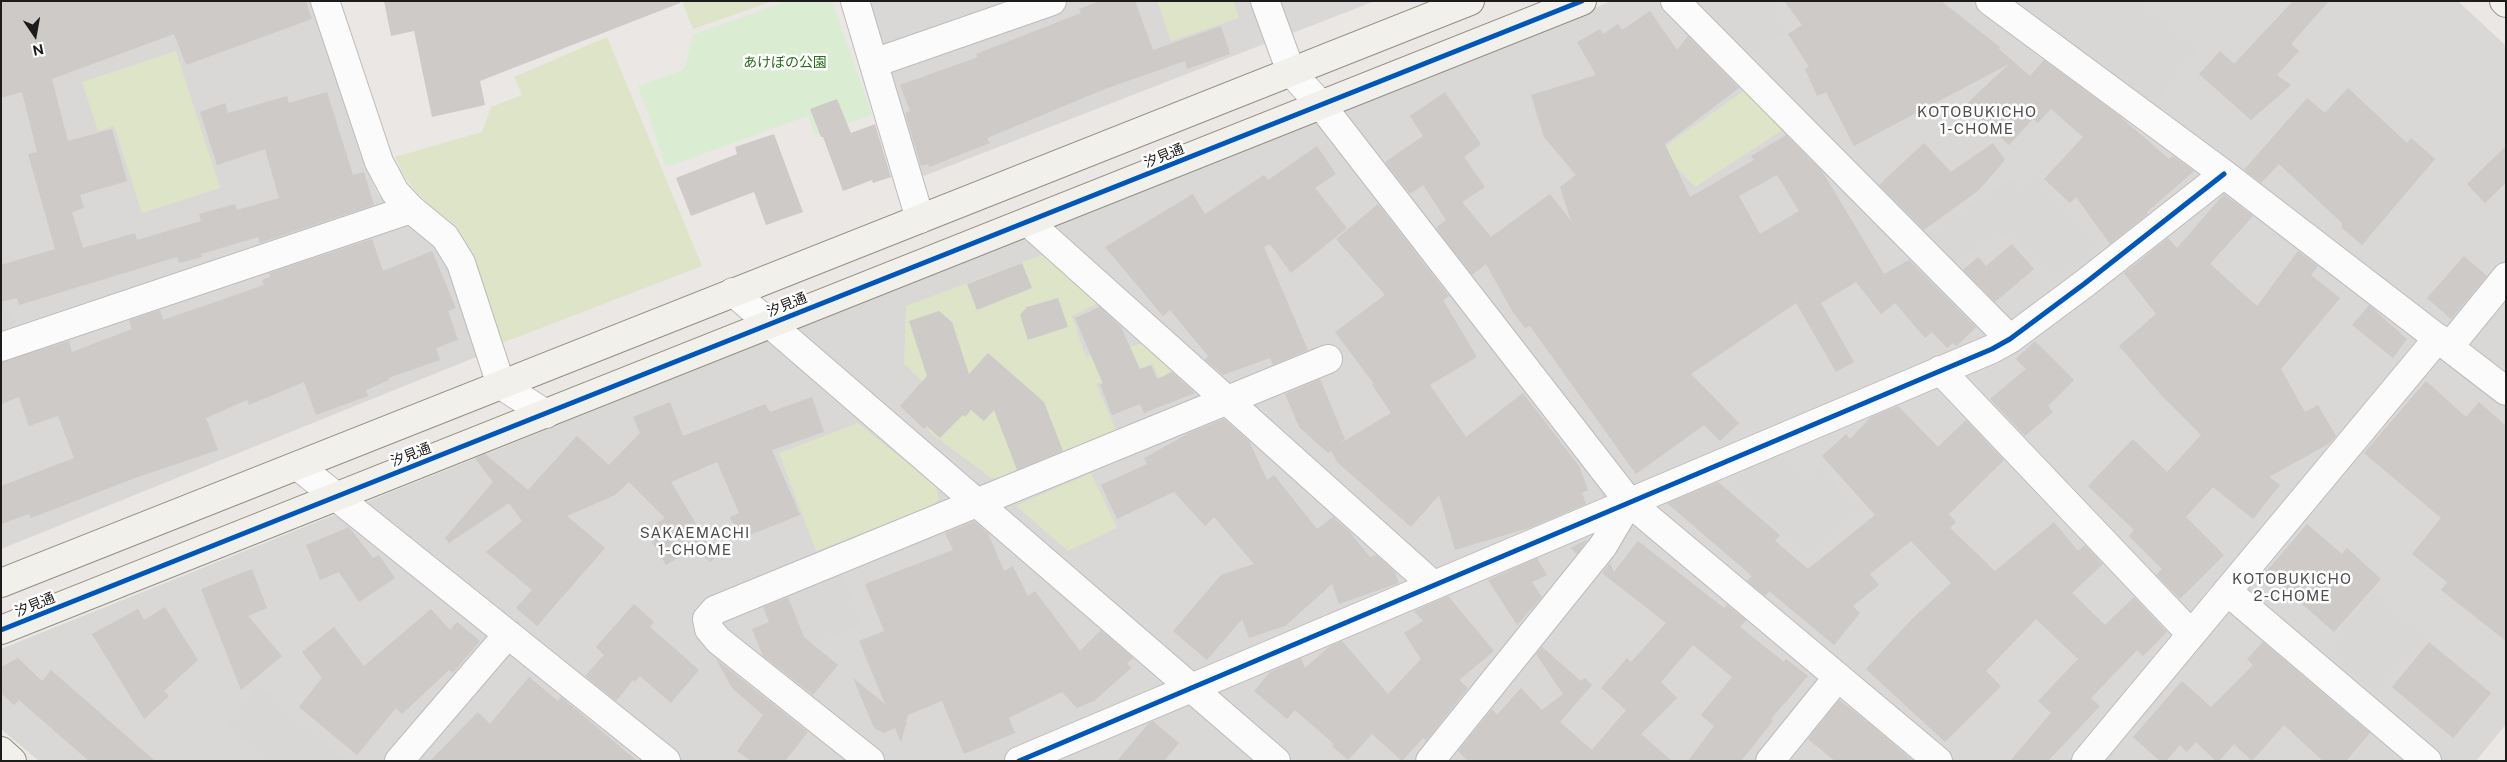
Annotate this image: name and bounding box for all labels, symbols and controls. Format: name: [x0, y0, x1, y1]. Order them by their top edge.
north arrow: [10, 10, 60, 60]
text: N: [31, 41, 45, 59]
park label: あけぼの公園: [743, 55, 827, 71]
district label: KOTOBUKICHO 1-CHOME: [1916, 103, 2038, 138]
street label: 汐見通: [1141, 140, 1187, 172]
street label: 汐見通: [764, 289, 810, 321]
street label: 汐見通: [388, 440, 434, 470]
district label: SAKAEMACHI 1-CHOME: [639, 524, 751, 559]
district label: KOTOBUKICHO 2-CHOME: [2231, 570, 2353, 605]
street label: 汐見通: [12, 589, 58, 621]

